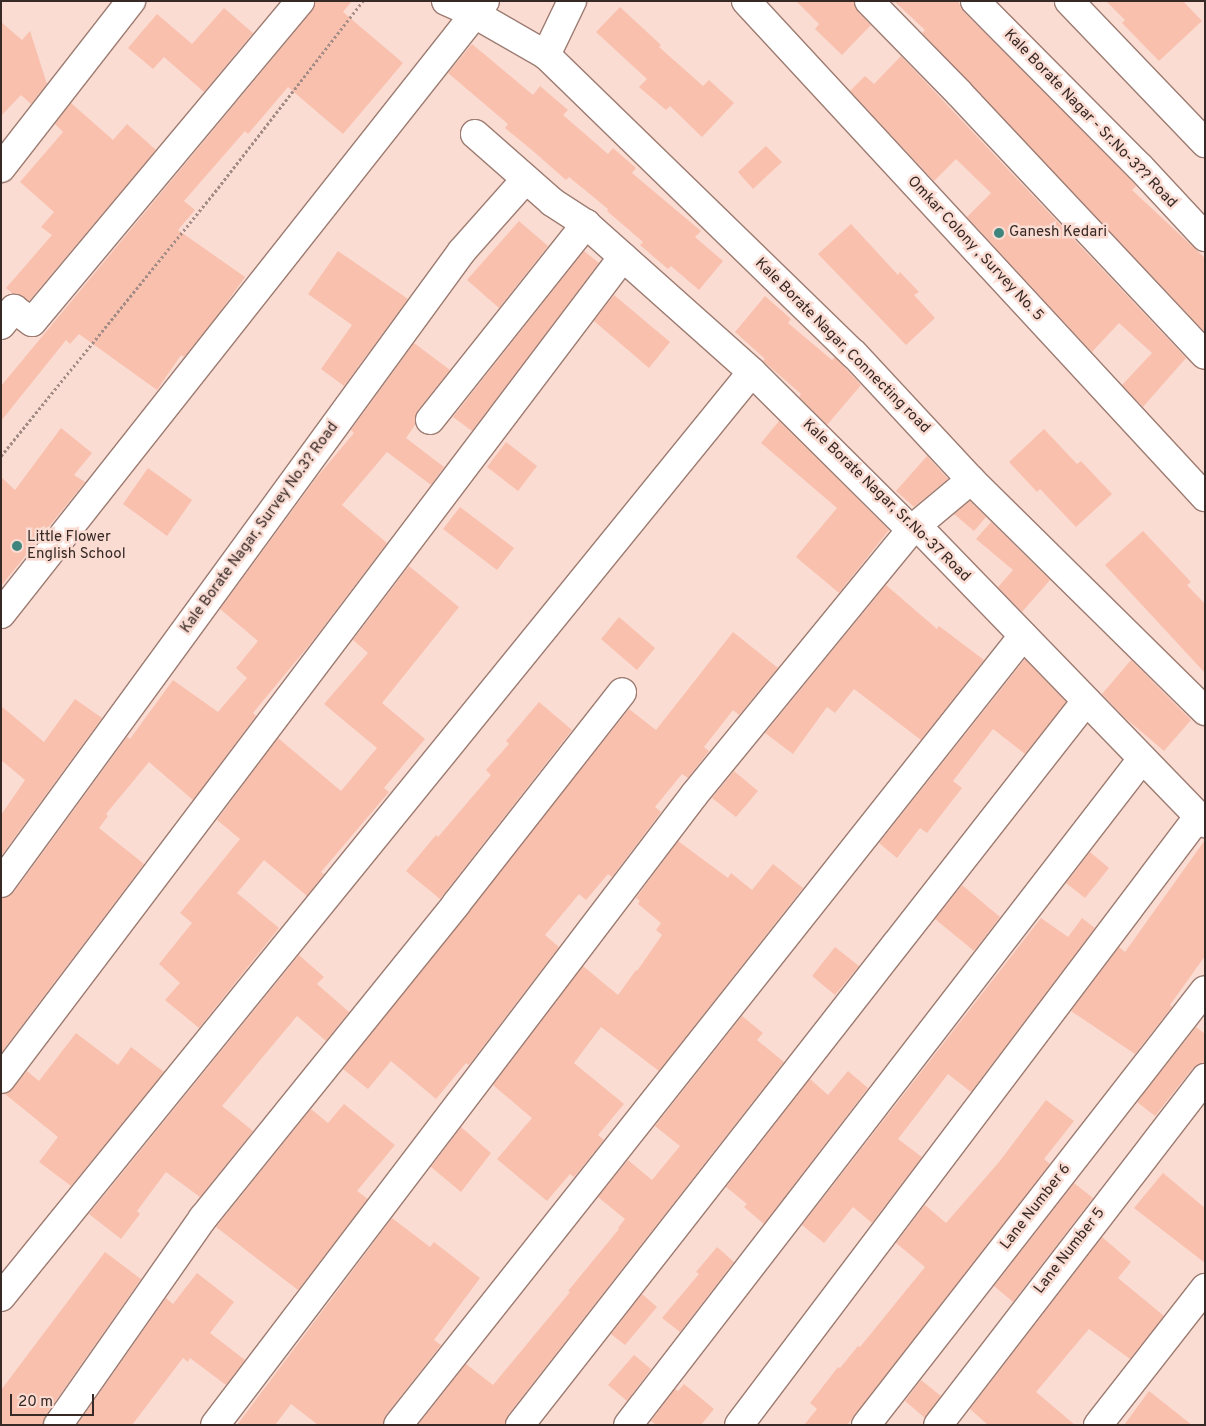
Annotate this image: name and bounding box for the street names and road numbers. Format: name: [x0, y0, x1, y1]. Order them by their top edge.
street label: Kale Borate Nagar - Sr.No-3?? Road: [1000, 26, 1180, 212]
street label: Omkar Colony , Survey No. 5: [903, 173, 1047, 325]
street label: Kale Borate Nagar, Connecting road: [751, 255, 933, 437]
street label: Kale Borate Nagar, Sr.No-37 Road: [798, 416, 974, 586]
street label: Kale Borate Nagar, Survey No.3? Road: [177, 419, 343, 637]
street label: Lane Number 6: [997, 1161, 1075, 1253]
street label: Lane Number 5: [1031, 1204, 1109, 1298]

